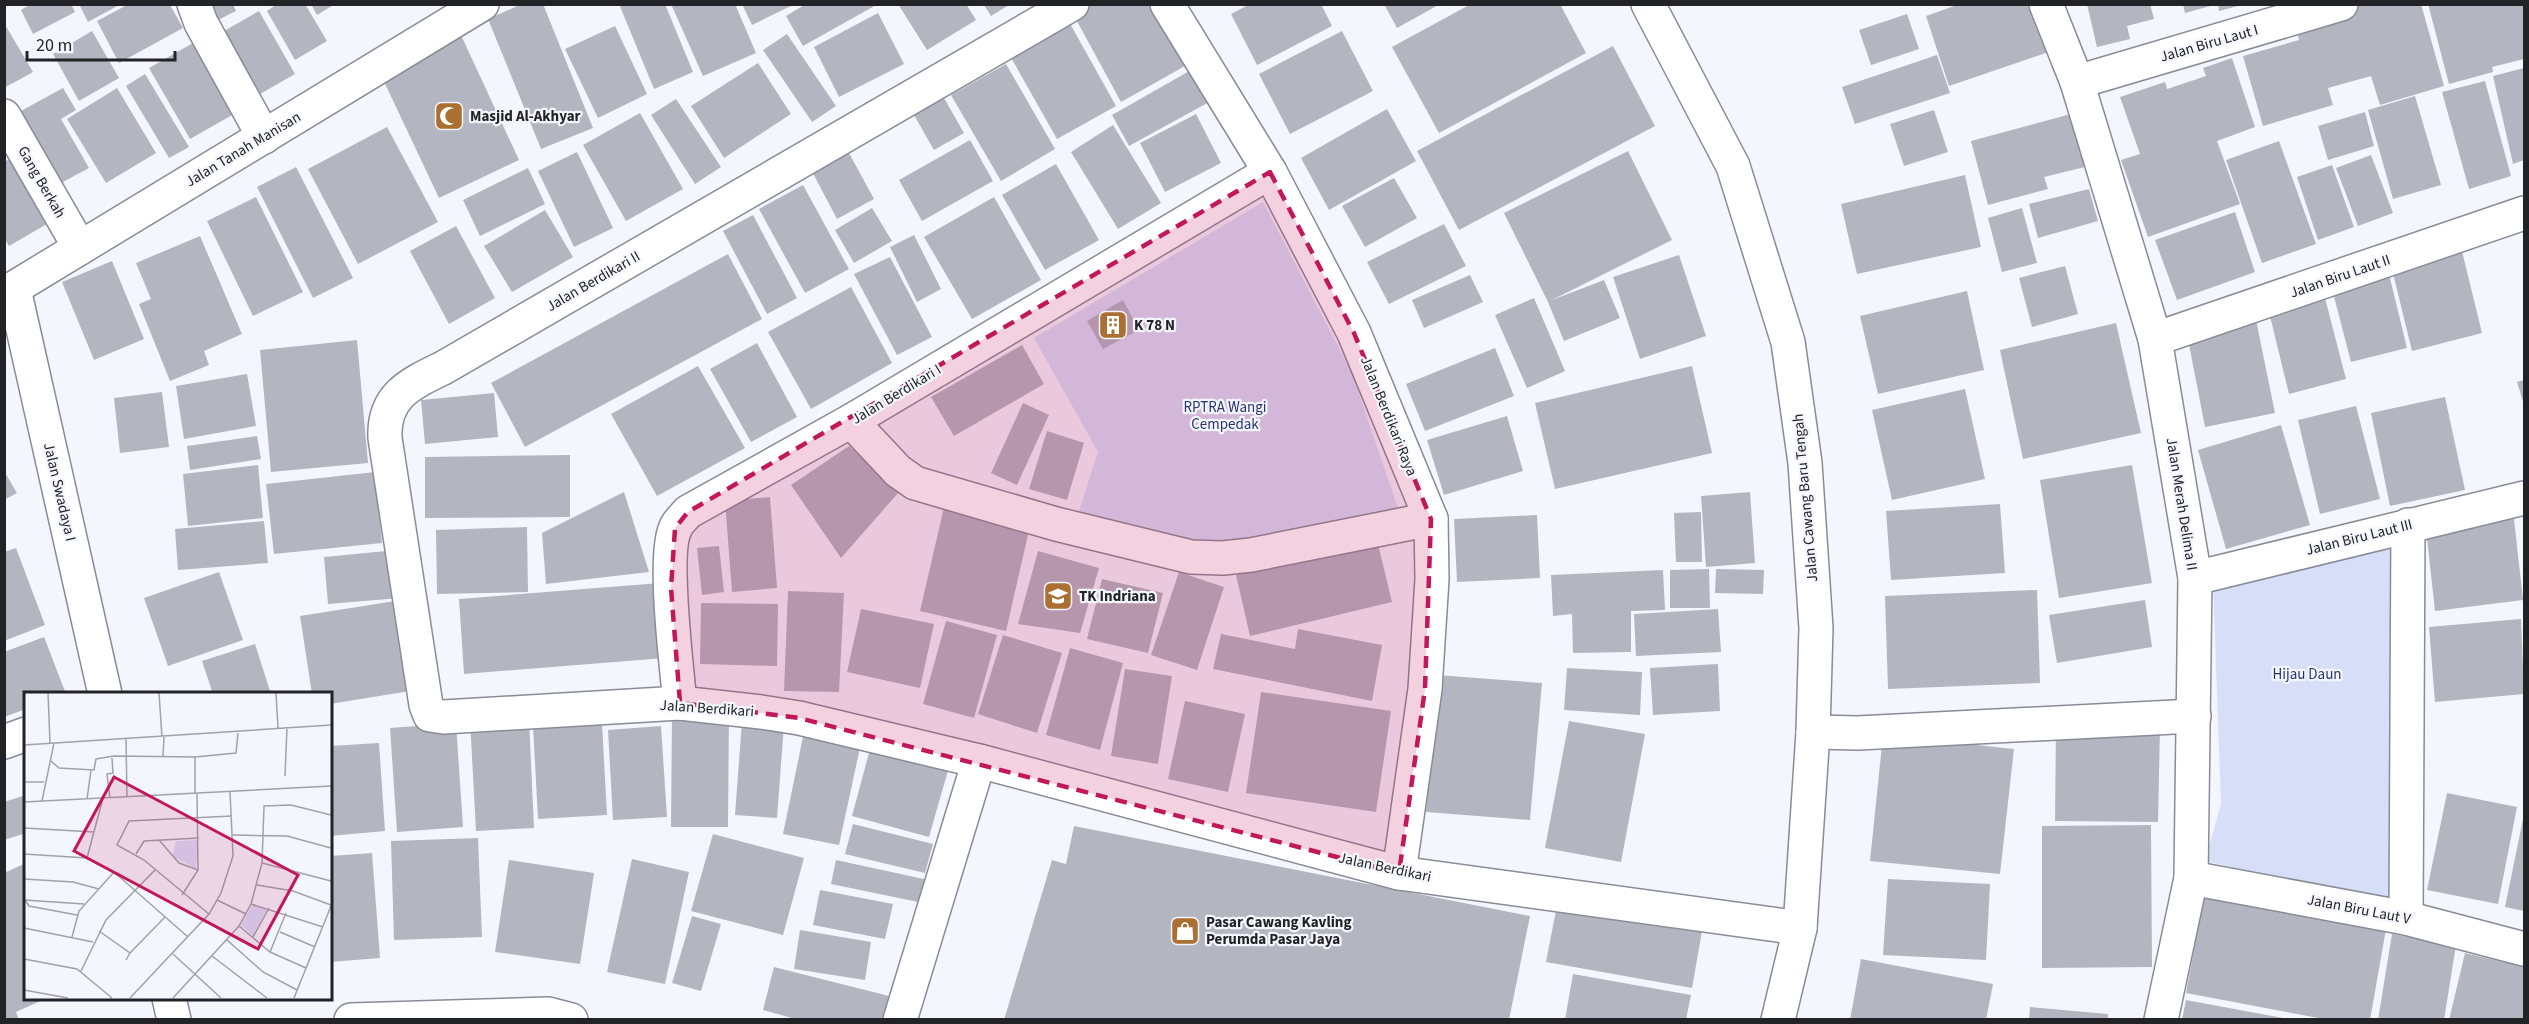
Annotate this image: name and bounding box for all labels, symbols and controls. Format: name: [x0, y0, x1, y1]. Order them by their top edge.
street label: Jalan Biru Laut I: [2158, 19, 2261, 68]
scale bar: [27, 24, 176, 62]
text: 20 m: [36, 33, 72, 58]
mosque icon: Masjid Al-Akhyar: [433, 100, 465, 132]
place label: Masjid Al-Akhyar: [470, 106, 581, 127]
street label: Jalan Tanah Manisan: [182, 107, 305, 192]
street label: Gang Berkah: [12, 142, 71, 222]
street label: Jalan Berdikari II: [542, 246, 644, 317]
street label: Jalan Biru Laut II: [2287, 249, 2393, 304]
building icon: K 78 N: [1097, 309, 1129, 341]
place label: K 78 N: [1134, 315, 1175, 336]
street label: Jalan Berdikari Raya: [1355, 353, 1422, 479]
street label: Jalan Berdikari I: [847, 359, 945, 430]
park label: RPTRA Wangi Cempedak: [1184, 397, 1266, 435]
street label: Jalan Cawang Baru Tengah: [1788, 413, 1823, 583]
street label: Jalan Merah Delima II: [2161, 436, 2202, 572]
street label: Jalan Swadaya I: [38, 441, 81, 544]
street label: Jalan Biru Laut III: [2304, 514, 2415, 561]
school or university icon: TK Indriana: [1042, 580, 1074, 612]
place label: TK Indriana: [1079, 586, 1156, 607]
park label: Hijau Daun: [2272, 664, 2342, 685]
inset map: [24, 692, 332, 1000]
street label: Jalan Berdikari: [659, 695, 755, 722]
street label: Jalan Berdikari: [1337, 847, 1433, 888]
street label: Jalan Biru Laut V: [2305, 889, 2413, 930]
place label: Pasar Cawang Kavling Perumda Pasar Jaya: [1206, 912, 1351, 950]
shop icon: Pasar Cawang Kavling Perumda Pasar Jaya: [1169, 915, 1201, 947]

